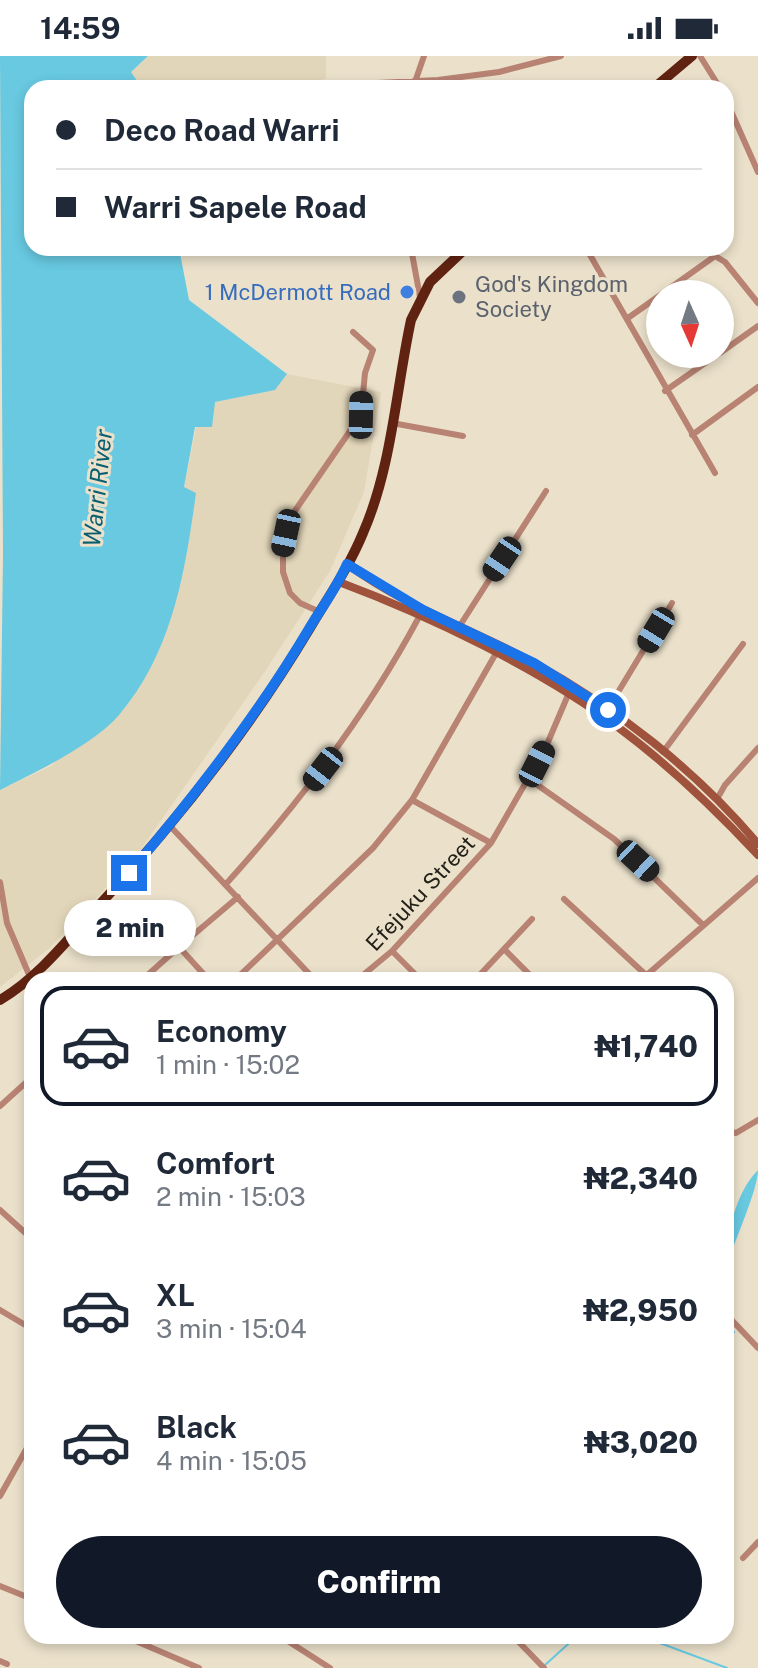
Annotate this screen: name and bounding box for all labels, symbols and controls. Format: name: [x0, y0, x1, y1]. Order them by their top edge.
text: 14:59: [40, 10, 121, 46]
text: Deco Road Warri: [104, 112, 339, 148]
text: Warri Sapele Road: [104, 189, 367, 225]
place label: God's Kingdom Society: [475, 271, 628, 322]
place label: 1 McDermott Road: [205, 279, 391, 305]
north arrow: [646, 280, 734, 368]
map controls: [646, 280, 734, 368]
marker: 1 McDermott Road: [398, 283, 416, 301]
marker: God's Kingdom Society: [450, 288, 468, 306]
car: [349, 391, 373, 439]
water label: Warri River: [77, 427, 117, 548]
car: [269, 507, 303, 559]
car: [479, 532, 525, 586]
car: [633, 603, 679, 657]
route start: [590, 692, 626, 728]
car: [515, 737, 559, 791]
car: [299, 743, 347, 795]
street label: Efejuku Street: [360, 830, 480, 956]
car: [612, 836, 664, 886]
route end: [111, 855, 147, 891]
callout: 2 min: [63, 901, 195, 957]
text: 2 min: [95, 912, 165, 943]
icon: car: [60, 1010, 132, 1082]
text: Economy: [156, 1013, 287, 1049]
text: ₦1,740: [594, 1028, 698, 1064]
text: 1 min · 15:02: [156, 1049, 300, 1080]
icon: car: [60, 1142, 132, 1214]
text: Comfort: [156, 1145, 275, 1181]
text: ₦2,340: [584, 1160, 698, 1196]
text: 2 min · 15:03: [156, 1181, 306, 1212]
icon: car: [60, 1274, 132, 1346]
text: XL: [156, 1277, 195, 1313]
text: ₦2,950: [583, 1292, 698, 1328]
text: 3 min · 15:04: [156, 1313, 307, 1344]
icon: car: [60, 1406, 132, 1478]
text: Black: [156, 1409, 237, 1445]
text: ₦3,020: [584, 1424, 698, 1460]
text: 4 min · 15:05: [156, 1445, 307, 1476]
button: Confirm: [56, 1536, 702, 1628]

